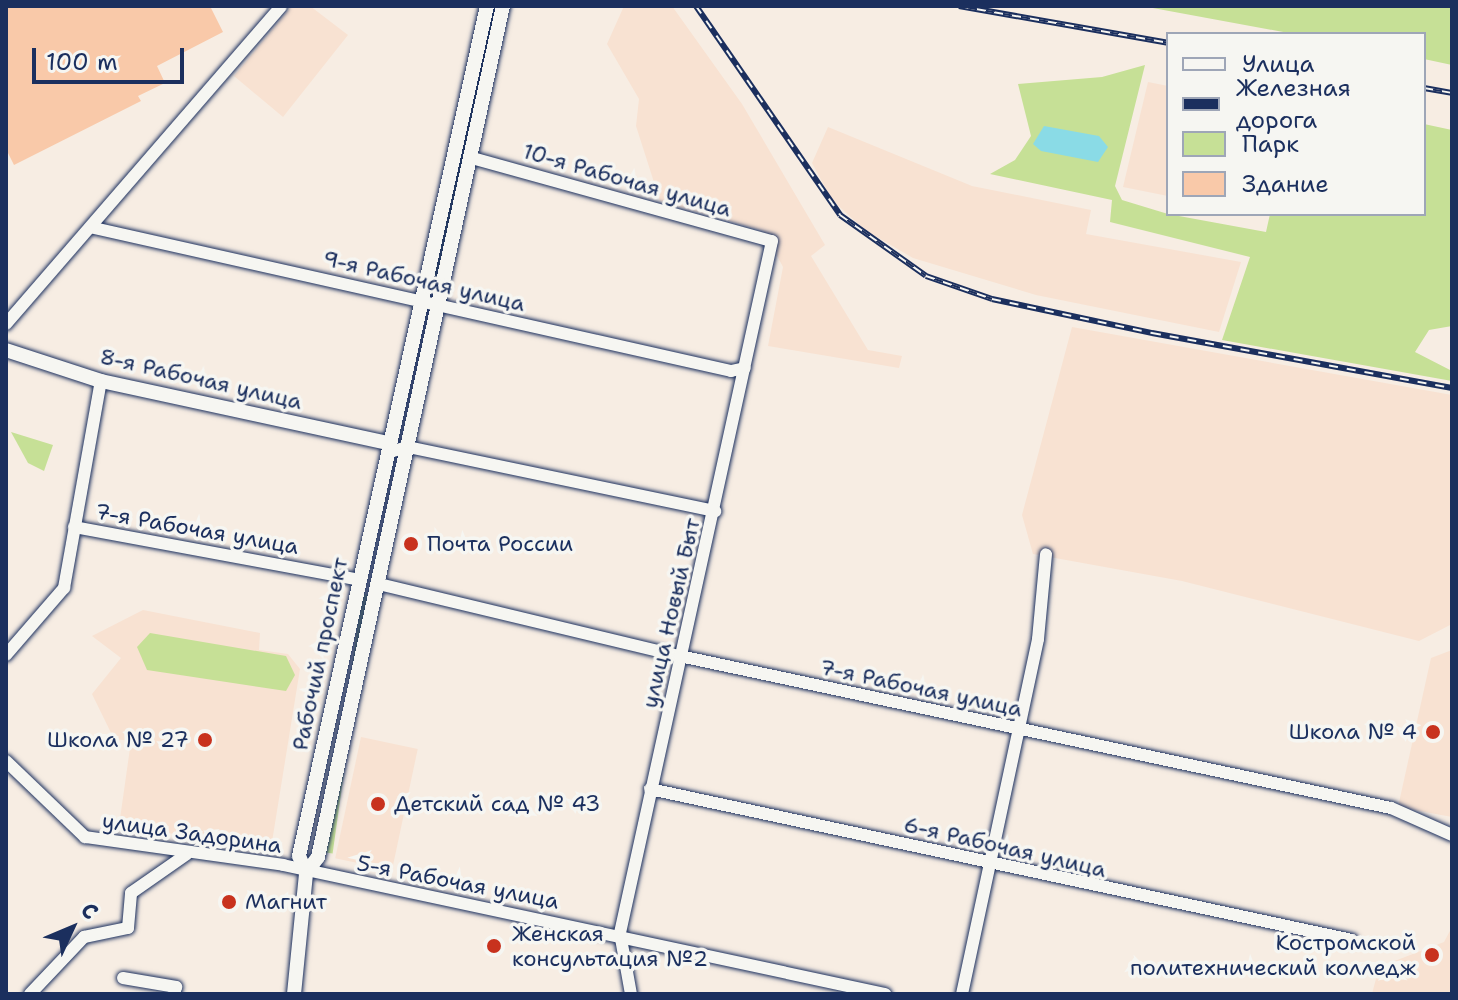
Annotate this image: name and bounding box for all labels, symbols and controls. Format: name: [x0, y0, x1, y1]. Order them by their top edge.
scale bar: [36, 32, 188, 82]
legend: [1166, 32, 1426, 216]
text: 100 m: [46, 46, 118, 78]
text: Улица: [1242, 48, 1315, 80]
text: Железная дорога: [1236, 72, 1351, 136]
text: Парк: [1242, 128, 1299, 160]
street label: 10-я Рабочая улица: [520, 138, 734, 222]
text: Здание: [1242, 168, 1329, 200]
street label: 9-я Рабочая улица: [320, 245, 528, 317]
street label: 8-я Рабочая улица: [97, 343, 305, 415]
street label: 7-я Рабочая улица: [93, 498, 301, 560]
street label: улица Новый Быт: [636, 515, 706, 711]
place label: Почта России: [427, 531, 573, 557]
marker: Почта России: [402, 535, 420, 553]
street label: Рабочий проспект: [287, 555, 353, 753]
street label: 7-я Рабочая улица: [817, 654, 1025, 722]
place label: Школа № 4: [1289, 719, 1417, 745]
marker: Школа № 4: [1424, 723, 1442, 741]
place label: Школа № 27: [47, 727, 189, 753]
marker: Школа № 27: [196, 731, 214, 749]
place label: Детский сад № 43: [394, 791, 600, 817]
marker: Детский сад № 43: [369, 795, 387, 813]
street label: улица Задорина: [101, 807, 283, 859]
street label: 6-я Рабочая улица: [901, 811, 1109, 883]
street label: 5-я Рабочая улица: [355, 849, 561, 915]
north arrow: [32, 888, 112, 968]
place label: Магнит: [245, 889, 327, 915]
marker: Магнит: [220, 893, 238, 911]
text: С: [74, 896, 105, 926]
place label: Женская консультация №2: [512, 920, 708, 972]
place label: Костромской политехнический колледж: [1130, 929, 1416, 980]
marker: Женская консультация №2: [483, 935, 505, 957]
marker: Костромской политехнический колледж: [1423, 946, 1441, 964]

